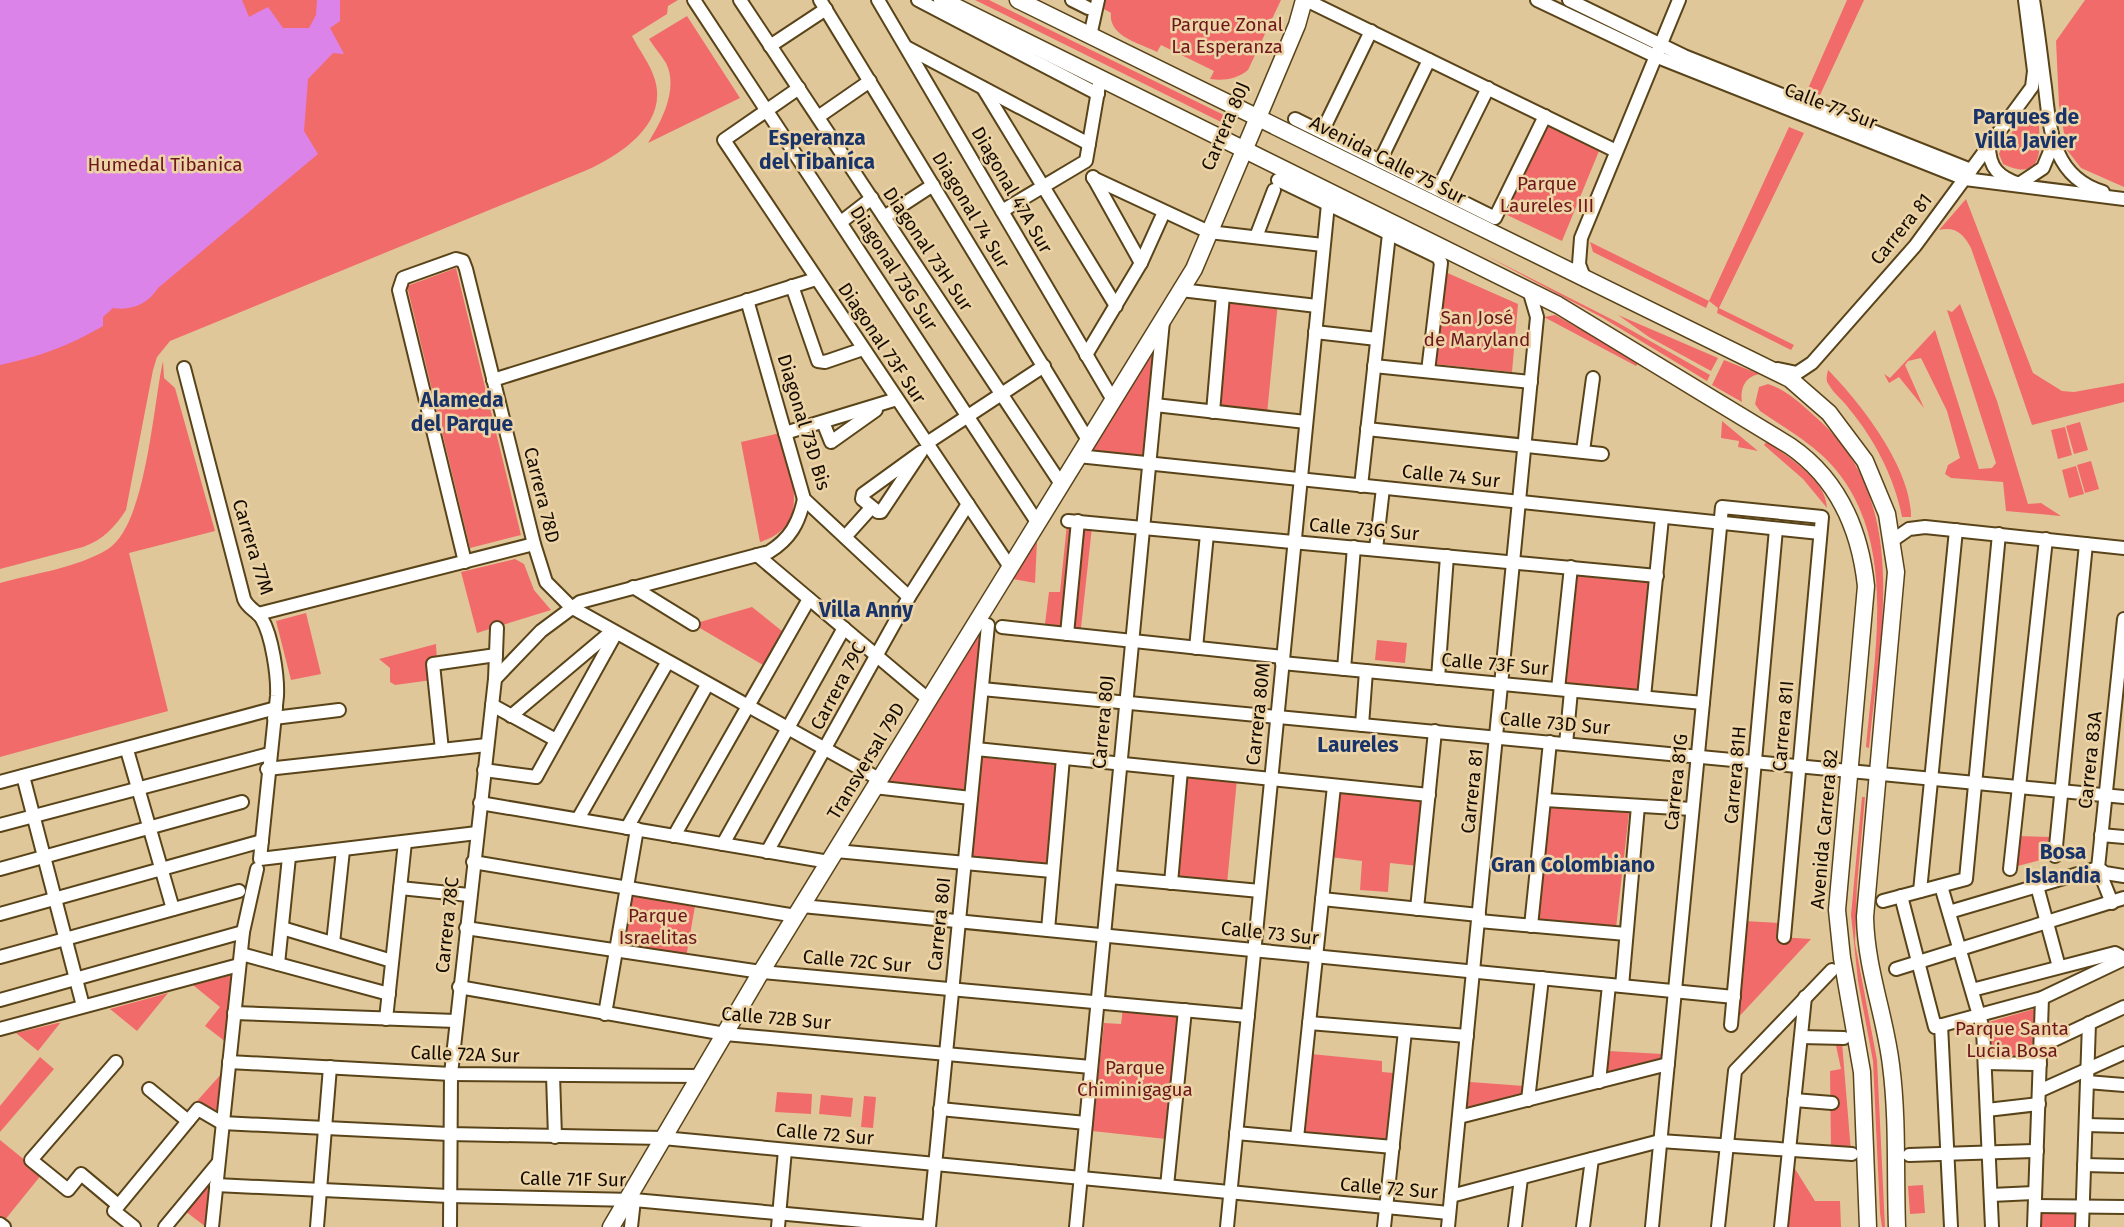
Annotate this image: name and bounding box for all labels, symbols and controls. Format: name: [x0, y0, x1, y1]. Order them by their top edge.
park label: Parque Zonal La Esperanza: [1171, 13, 1284, 58]
street label: Carrera 80J: [1196, 78, 1254, 174]
street label: Calle 77 Sur: [1781, 78, 1881, 134]
district label: Parques de Villa Javier: [1973, 104, 2080, 154]
street label: Avenida Calle 75 Sur: [1306, 111, 1471, 210]
street label: Diagonal 47A Sur: [966, 123, 1058, 258]
district label: Esperanza del Tibaníca: [759, 125, 875, 175]
street label: Diagonal 74 Sur: [927, 148, 1015, 273]
park label: Humedal Tibanica: [87, 153, 243, 176]
park label: Parque Laureles III: [1500, 172, 1594, 217]
street label: Diagonal 73H Sur: [878, 183, 978, 316]
street label: Carrera 81: [1865, 189, 1937, 269]
street label: Diagonal 73G Sur: [845, 201, 943, 335]
street label: Diagonal 73F Sur: [833, 278, 931, 408]
park label: San José de Maryland: [1424, 306, 1530, 351]
street label: Diagonal 73D Bis: [772, 351, 836, 493]
district label: Alameda del Parque: [411, 387, 514, 437]
street label: Carrera 78D: [519, 445, 565, 545]
street label: Calle 74 Sur: [1401, 459, 1502, 493]
street label: Carrera 77M: [228, 496, 278, 598]
street label: Calle 73G Sur: [1308, 513, 1421, 545]
district label: Villa Anny: [818, 597, 913, 623]
street label: Carrera 79C: [805, 638, 871, 734]
street label: Calle 73F Sur: [1440, 648, 1550, 680]
street label: Carrera 80M: [1241, 662, 1275, 766]
street label: Carrera 80J: [1087, 674, 1119, 770]
street label: Carrera 81I: [1768, 680, 1798, 772]
street label: Transversal 79D: [822, 698, 910, 824]
street label: Calle 73D Sur: [1499, 707, 1612, 739]
street label: Carrera 83A: [2073, 710, 2107, 810]
street label: Carrera 81H: [1719, 725, 1751, 825]
district label: Laureles: [1317, 732, 1399, 758]
street label: Carrera 81G: [1659, 732, 1693, 832]
street label: Carrera 81: [1456, 747, 1488, 835]
street label: Avenida Carrera 82: [1806, 748, 1842, 910]
district label: Bosa Islandia: [2025, 839, 2101, 889]
district label: Gran Colombiano: [1491, 852, 1655, 878]
street label: Carrera 78C: [431, 875, 464, 974]
street label: Carrera 80I: [923, 876, 955, 972]
park label: Parque Israelitas: [619, 904, 697, 949]
street label: Calle 73 Sur: [1220, 916, 1321, 950]
street label: Calle 72C Sur: [802, 945, 913, 977]
street label: Calle 72B Sur: [720, 1002, 832, 1034]
park label: Parque Santa Lucia Bosa: [1955, 1017, 2069, 1062]
street label: Calle 72A Sur: [410, 1041, 521, 1067]
park label: Parque Chiminigagua: [1077, 1056, 1193, 1101]
street label: Calle 72 Sur: [775, 1118, 876, 1150]
street label: Calle 71F Sur: [520, 1167, 627, 1191]
street label: Calle 72 Sur: [1339, 1172, 1440, 1204]

